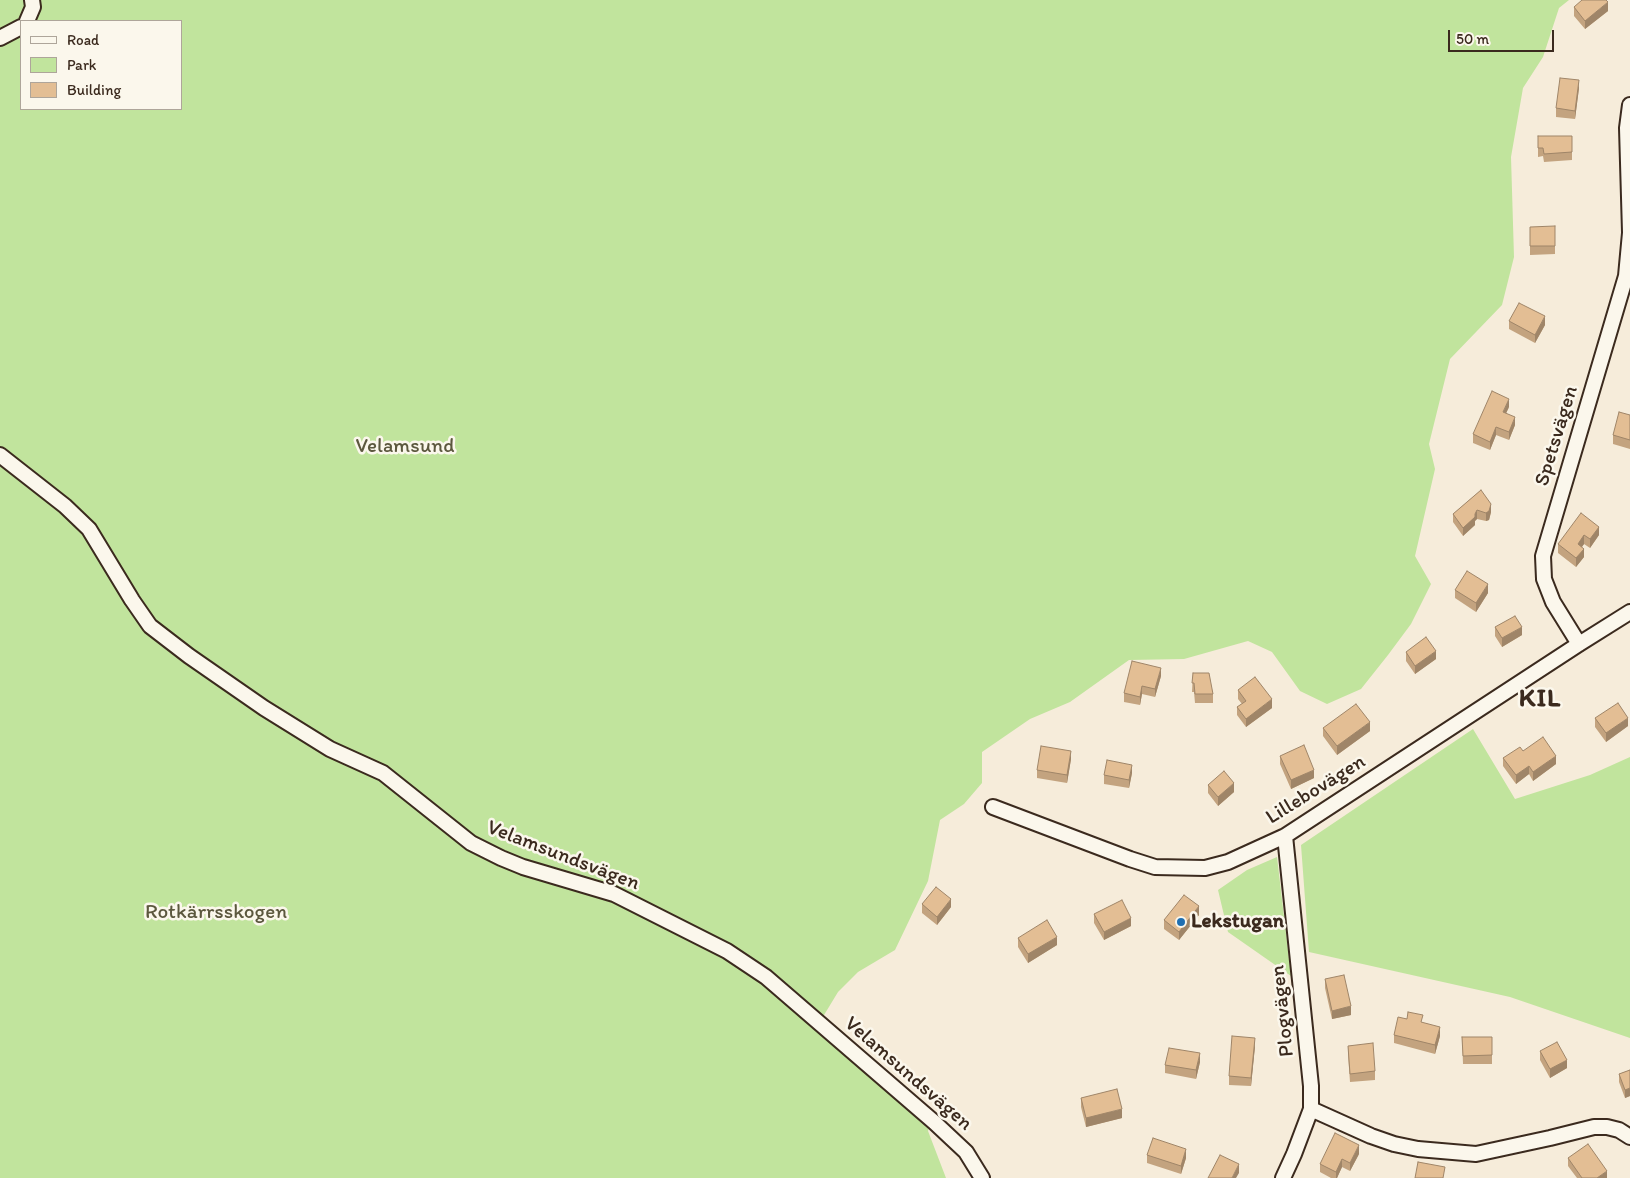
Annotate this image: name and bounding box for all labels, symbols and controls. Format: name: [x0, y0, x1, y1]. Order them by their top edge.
legend: [20, 20, 182, 110]
scale bar: [1450, 20, 1556, 52]
text: 50 m: [1456, 30, 1489, 48]
text: Road: [67, 31, 99, 49]
text: Park: [67, 56, 97, 74]
text: Building: [67, 81, 121, 99]
street label: Spetsvägen: [1530, 383, 1584, 489]
park label: Velamsund: [356, 434, 454, 460]
district label: KIL: [1518, 683, 1562, 715]
street label: Lillebovägen: [1262, 749, 1370, 831]
street label: Velamsundsvägen: [483, 815, 643, 897]
park label: Rotkärrsskogen: [145, 900, 287, 926]
place label: Lekstugan: [1191, 909, 1284, 935]
marker: Lekstugan: [1175, 916, 1187, 928]
street label: Plogvägen: [1266, 964, 1300, 1058]
street label: Velamsundsvägen: [839, 1012, 977, 1136]

